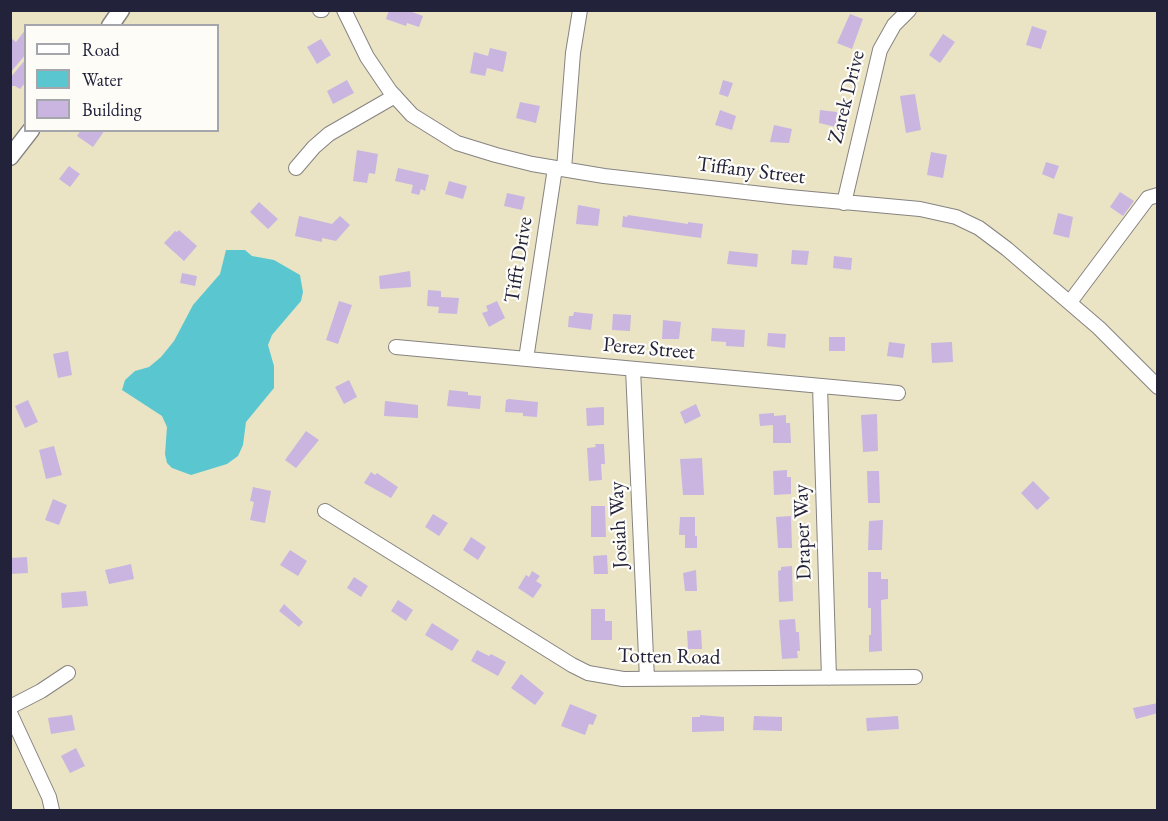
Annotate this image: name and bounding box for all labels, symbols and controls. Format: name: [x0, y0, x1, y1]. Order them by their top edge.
legend: [24, 24, 219, 132]
text: Road: [82, 38, 120, 61]
street label: Zarek Drive: [823, 48, 871, 146]
text: Water: [82, 68, 123, 91]
text: Building: [82, 98, 142, 121]
street label: Tiffany Street: [695, 152, 807, 190]
street label: Tifft Drive: [500, 215, 538, 305]
street label: Perez Street: [602, 332, 696, 366]
street label: Josiah Way: [604, 481, 634, 569]
street label: Draper Way: [789, 484, 817, 580]
street label: Totten Road: [617, 644, 721, 670]

